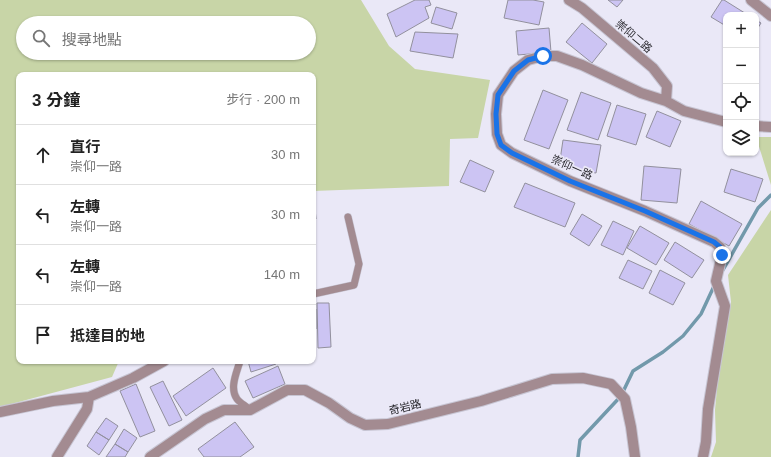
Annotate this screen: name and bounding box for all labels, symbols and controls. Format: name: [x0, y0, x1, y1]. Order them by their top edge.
map controls: [723, 12, 759, 156]
button: +: [723, 12, 759, 48]
search box: [16, 16, 316, 60]
street label: 崇仰二路: [613, 17, 655, 55]
icon: search: [30, 27, 52, 49]
text: 搜尋地點: [62, 31, 122, 48]
route start: [534, 47, 552, 65]
button: −: [723, 48, 759, 84]
button: locate: [723, 84, 759, 120]
text: 3 分鐘: [32, 91, 80, 110]
text: 步行 · 200 m: [226, 92, 300, 107]
button: layers: [723, 120, 759, 156]
text: 直行: [70, 138, 100, 155]
icon: ahead: [32, 144, 54, 166]
text: 30 m: [271, 147, 300, 162]
street label: 崇仰一路: [549, 153, 595, 181]
text: 崇仰一路: [70, 159, 122, 174]
text: 左轉: [70, 198, 100, 215]
icon: left: [32, 204, 54, 226]
text: 30 m: [271, 207, 300, 222]
text: 崇仰一路: [70, 219, 122, 234]
route end: [713, 246, 731, 264]
text: 左轉: [70, 258, 100, 275]
icon: left: [32, 264, 54, 286]
text: 140 m: [264, 267, 300, 282]
text: 崇仰一路: [70, 279, 122, 294]
icon: arrive: [32, 324, 54, 346]
text: 抵達目的地: [70, 327, 145, 344]
street label: 奇岩路: [388, 397, 422, 417]

